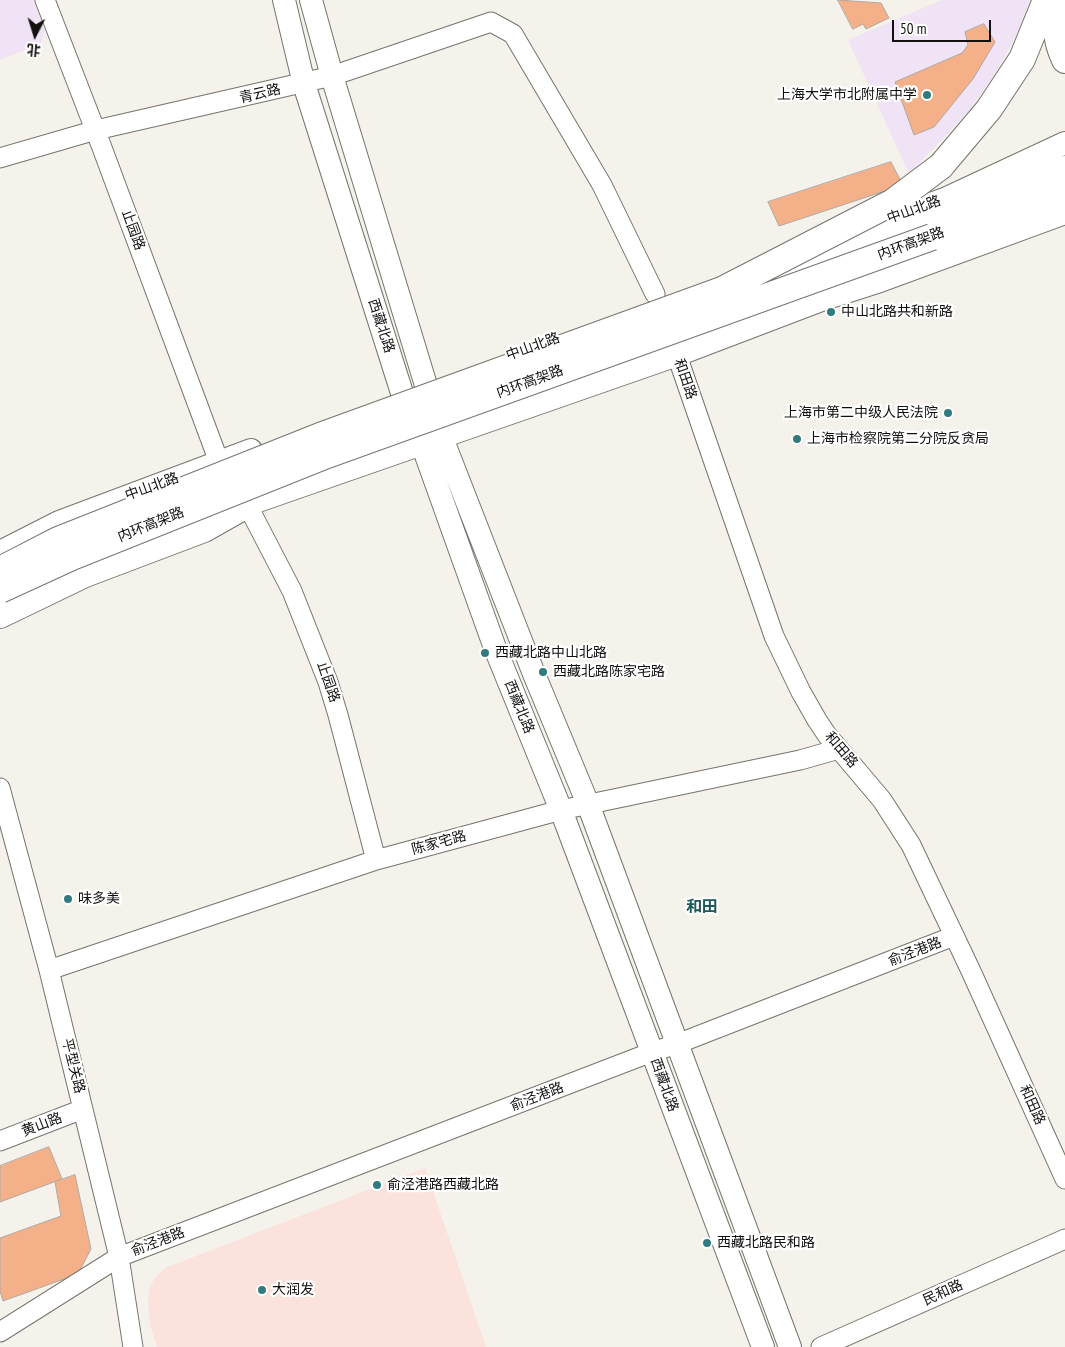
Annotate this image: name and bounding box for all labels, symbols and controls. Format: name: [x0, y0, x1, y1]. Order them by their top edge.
north arrow: [10, 10, 60, 60]
scale bar: [895, 10, 994, 42]
text: 50 m: [900, 19, 926, 38]
text: 北: [26, 40, 41, 60]
street label: 青云路: [238, 81, 282, 107]
place label: 上海大学市北附属中学: [777, 87, 917, 103]
marker: 上海大学市北附属中学: [921, 89, 933, 101]
street label: 中山北路: [885, 193, 943, 227]
street label: 止园路: [118, 207, 148, 253]
street label: 内环高架路: [875, 224, 947, 264]
street label: 西藏北路: [364, 297, 398, 355]
place label: 中山北路共和新路: [841, 304, 953, 320]
marker: 中山北路共和新路: [825, 306, 837, 318]
street label: 中山北路: [504, 330, 562, 364]
street label: 和田路: [670, 356, 700, 402]
street label: 内环高架路: [494, 362, 566, 402]
place label: 上海市第二中级人民法院: [784, 405, 938, 421]
marker: 上海市第二中级人民法院: [942, 407, 954, 419]
place label: 上海市检察院第二分院反贪局: [807, 431, 989, 447]
marker: 上海市检察院第二分院反贪局: [791, 433, 803, 445]
street label: 中山北路: [123, 470, 181, 504]
street label: 内环高架路: [115, 504, 187, 546]
place label: 西藏北路中山北路: [495, 645, 607, 661]
marker: 西藏北路中山北路: [479, 647, 491, 659]
street label: 止园路: [313, 659, 343, 705]
place label: 西藏北路陈家宅路: [553, 664, 665, 680]
marker: 西藏北路陈家宅路: [537, 666, 549, 678]
street label: 西藏北路: [501, 678, 537, 736]
street label: 和田路: [821, 729, 861, 771]
street label: 陈家宅路: [410, 828, 468, 858]
place label: 味多美: [78, 891, 120, 907]
marker: 味多美: [62, 893, 74, 905]
district label: 和田: [686, 897, 718, 917]
street label: 俞泾港路: [886, 934, 944, 970]
street label: 平型关路: [58, 1037, 88, 1095]
street label: 西藏北路: [647, 1056, 681, 1114]
street label: 俞泾港路: [508, 1079, 566, 1115]
street label: 和田路: [1016, 1082, 1048, 1128]
street label: 黄山路: [19, 1110, 65, 1140]
place label: 俞泾港路西藏北路: [387, 1177, 499, 1193]
marker: 俞泾港路西藏北路: [371, 1179, 383, 1191]
street label: 俞泾港路: [129, 1224, 187, 1260]
place label: 西藏北路民和路: [717, 1235, 815, 1251]
marker: 西藏北路民和路: [701, 1237, 713, 1249]
street label: 民和路: [920, 1277, 966, 1309]
place label: 大润发: [272, 1282, 314, 1298]
marker: 大润发: [256, 1284, 268, 1296]

